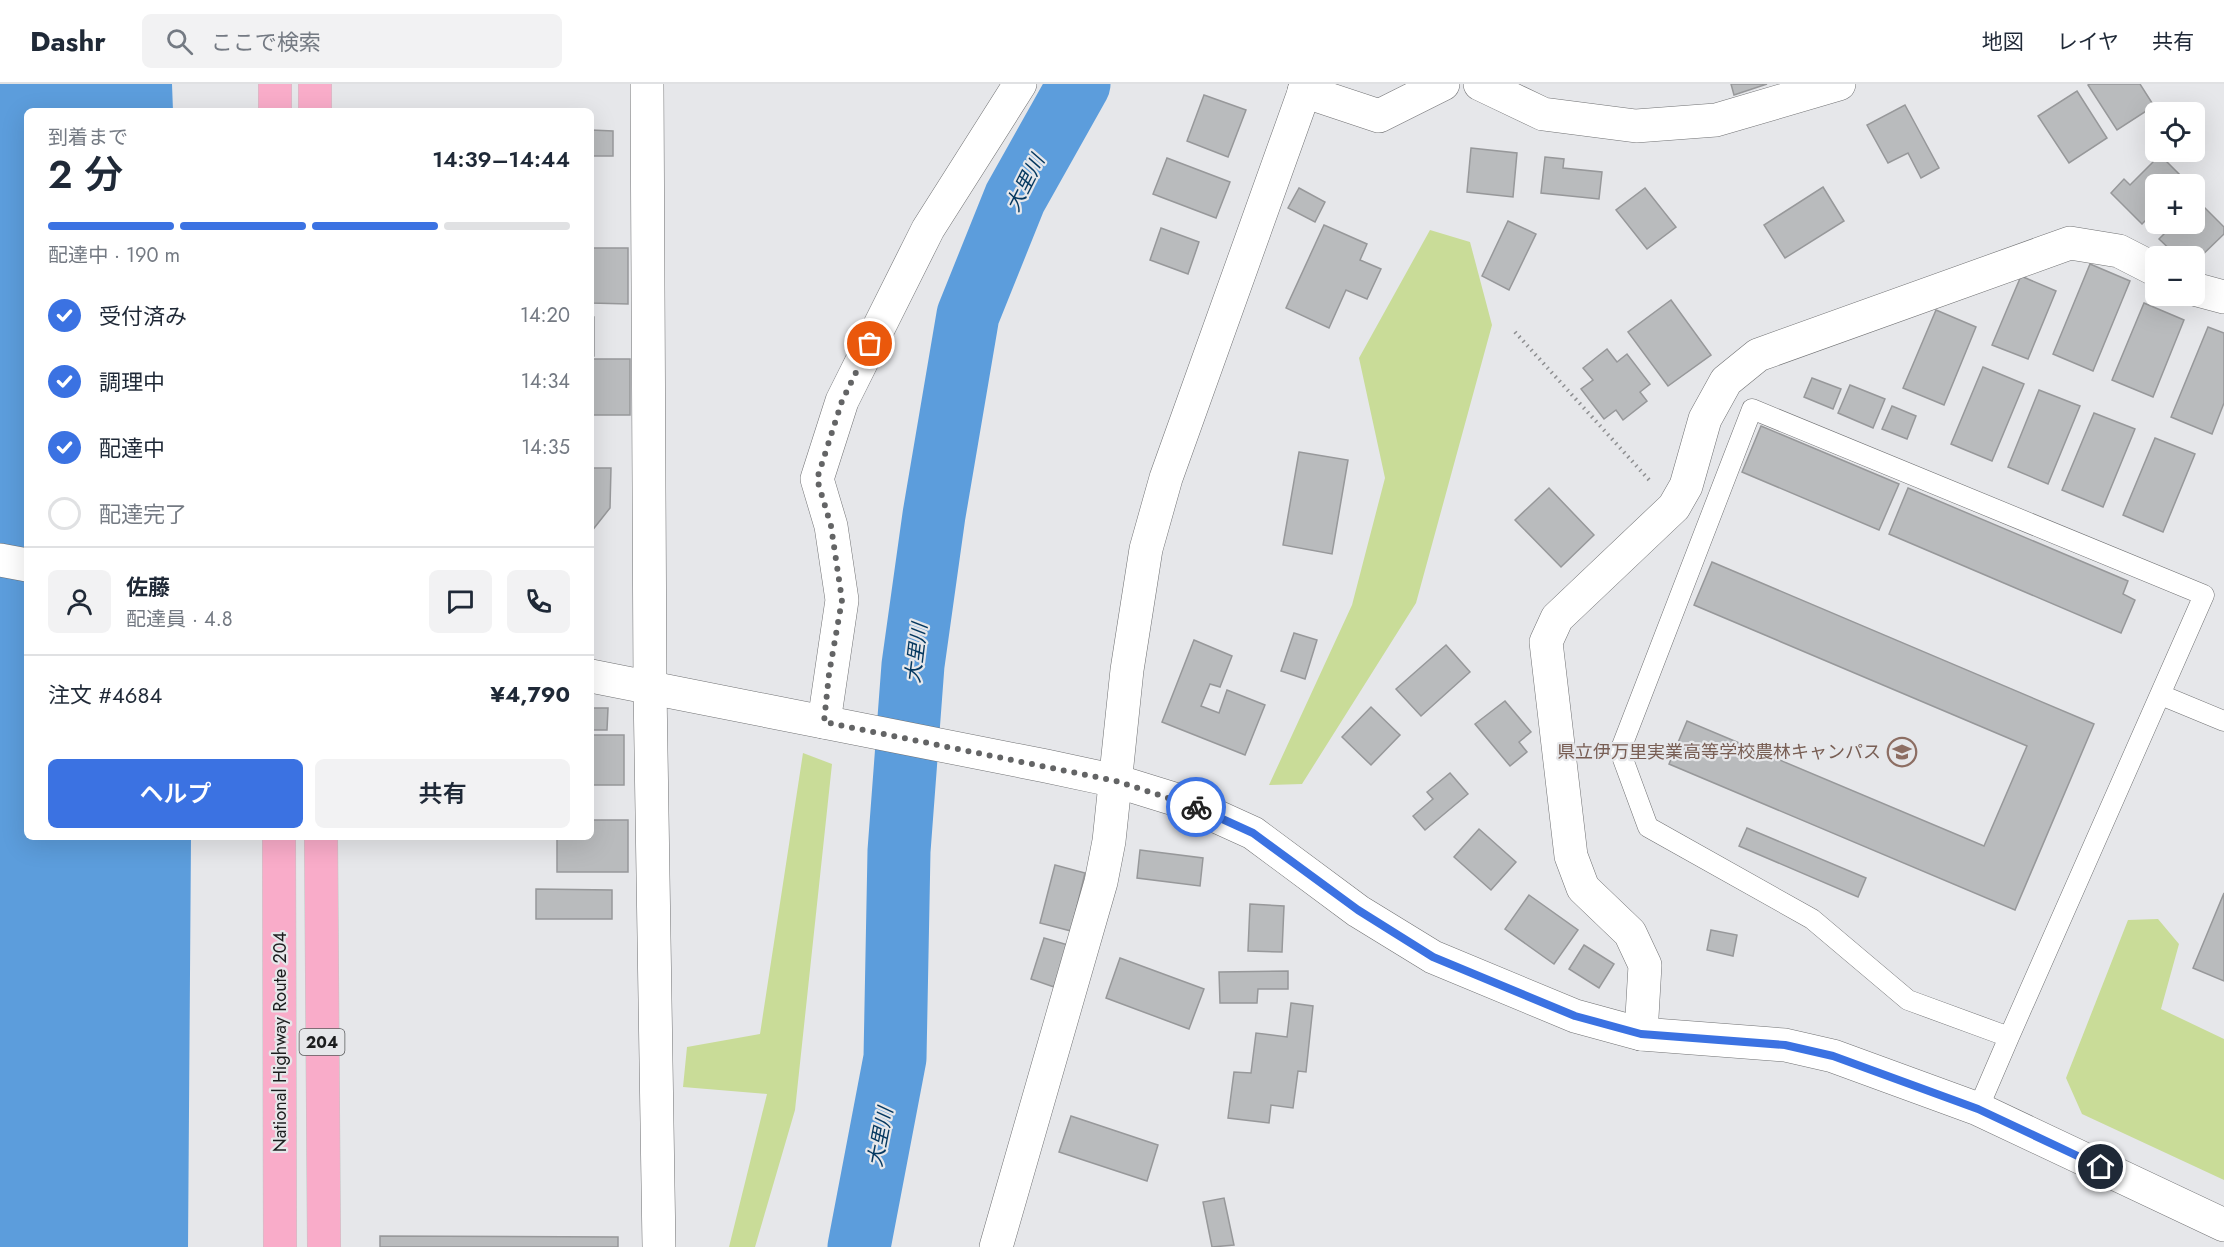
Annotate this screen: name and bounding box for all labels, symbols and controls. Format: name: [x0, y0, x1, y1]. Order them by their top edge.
search box: [142, 14, 562, 68]
text: Dashr: [30, 21, 106, 62]
icon: search: [163, 25, 196, 58]
text: ここで検索: [211, 26, 321, 58]
text: 地図: [1982, 27, 2024, 57]
text: レイヤ: [2057, 27, 2119, 57]
text: 共有: [2152, 27, 2194, 57]
map controls: [2145, 102, 2205, 306]
button: locate: [2145, 102, 2205, 162]
text: 到着まで: [48, 123, 128, 152]
text: 14:39–14:44: [432, 143, 570, 175]
text: 2 分: [48, 146, 123, 203]
water label: 大里川: [999, 148, 1053, 217]
button: +: [2145, 174, 2205, 234]
text: 配達中 · 190 m: [48, 241, 180, 270]
button: −: [2145, 246, 2205, 306]
icon: check: [48, 299, 81, 332]
text: 受付済み: [99, 300, 187, 332]
text: 14:20: [520, 301, 570, 330]
pin: [844, 318, 895, 369]
icon: bag: [853, 327, 886, 360]
icon: check: [48, 365, 81, 398]
text: 調理中: [99, 366, 165, 398]
text: 14:34: [521, 367, 570, 396]
icon: check: [48, 431, 81, 464]
text: 配達中: [99, 432, 165, 464]
text: 14:35: [521, 433, 570, 462]
text: 配達完了: [99, 498, 187, 530]
button: person: [48, 570, 111, 633]
button: chat: [429, 570, 492, 633]
button: phone: [507, 570, 570, 633]
text: 佐藤: [126, 571, 170, 603]
text: 配達員 · 4.8: [126, 605, 233, 634]
water label: 大里川: [898, 620, 935, 685]
text: ¥4,790: [490, 678, 570, 710]
text: 注文 #4684: [48, 679, 162, 711]
school or university icon: 県立伊万里実業高等学校農林キャンパス: [1886, 736, 1918, 768]
place label: 県立伊万里実業高等学校農林キャンパス: [1557, 739, 1881, 765]
button: ヘルプ: [48, 759, 303, 828]
button: 共有: [315, 759, 570, 828]
courier: [1166, 777, 1226, 837]
icon: bike: [1180, 791, 1213, 824]
street label: National Highway Route 204: [267, 932, 293, 1152]
road number: 204: [300, 1029, 344, 1055]
water label: 大里川: [861, 1103, 901, 1169]
pin: [2075, 1141, 2126, 1192]
icon: home: [2084, 1150, 2117, 1183]

